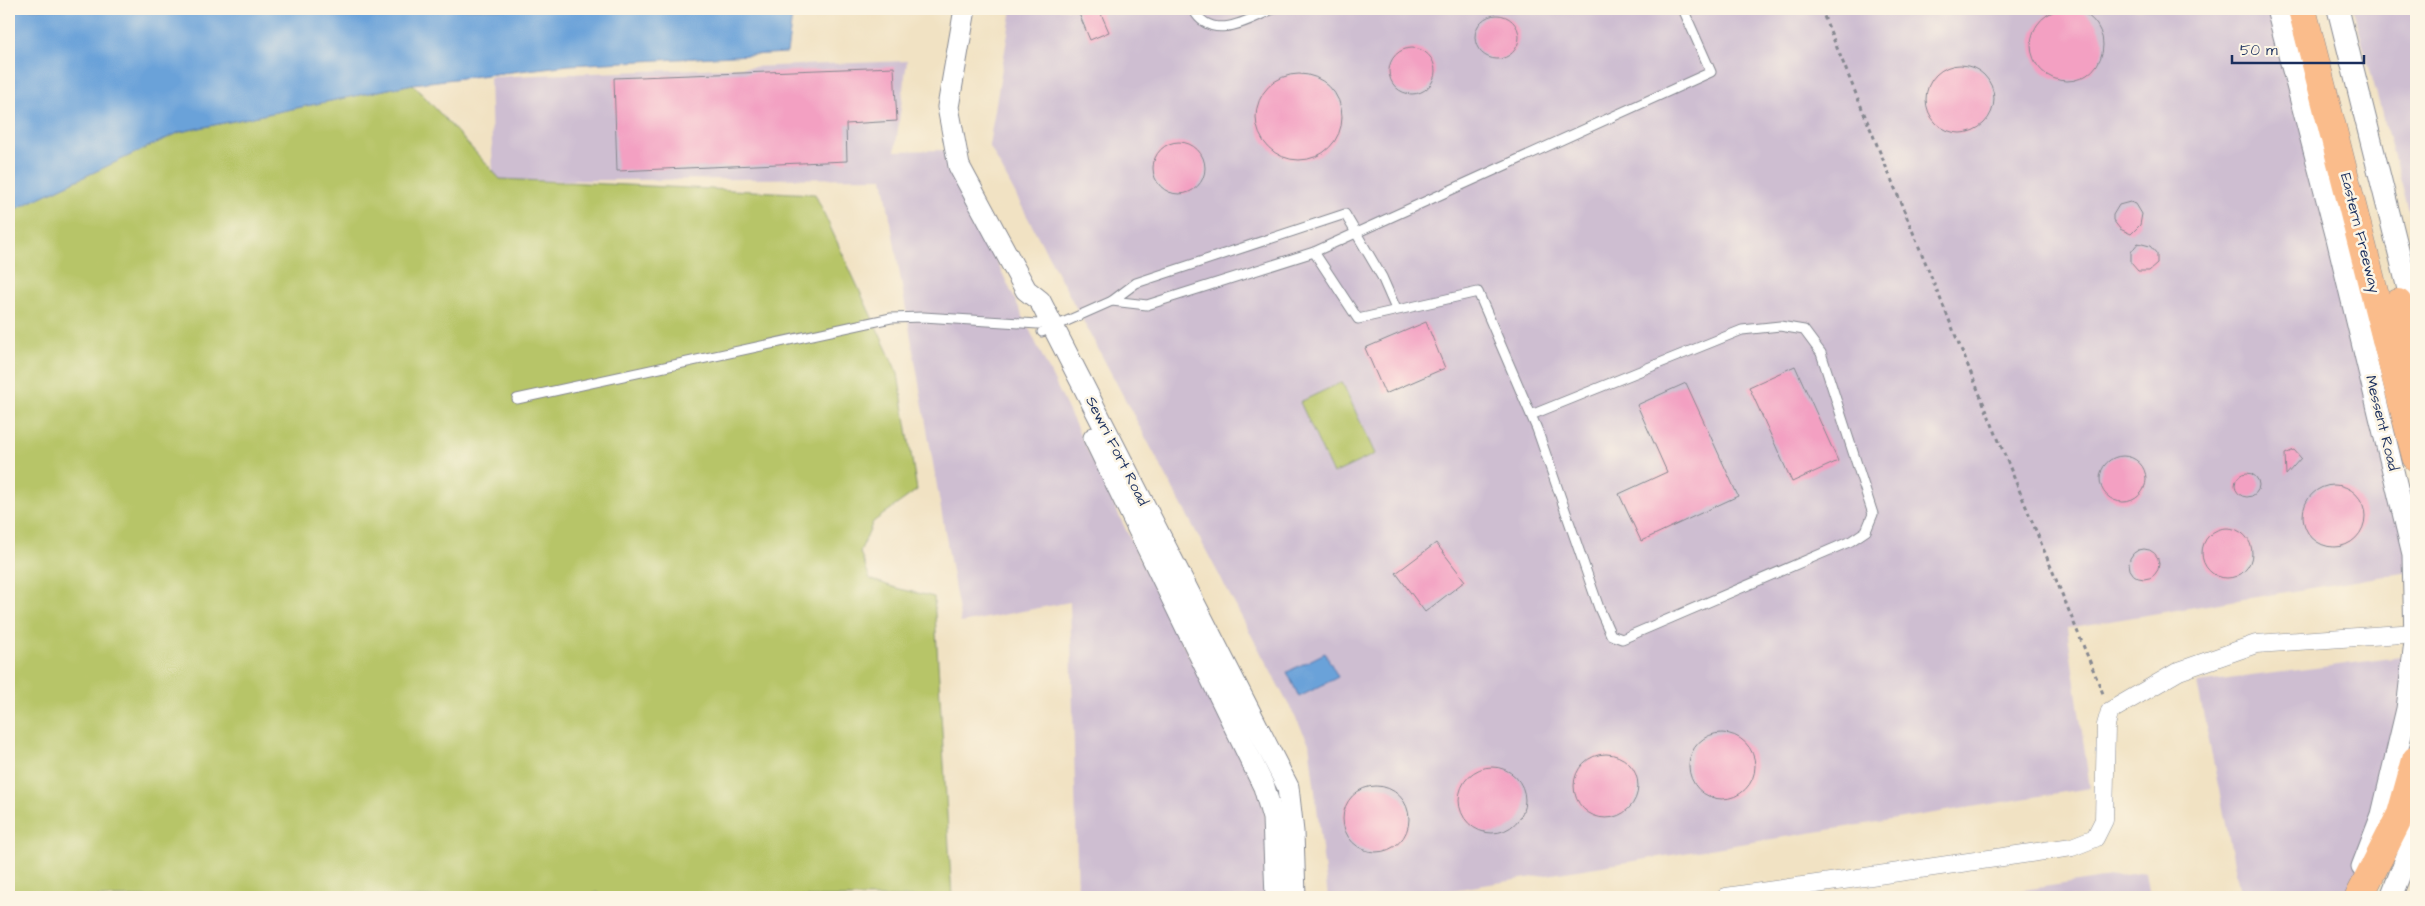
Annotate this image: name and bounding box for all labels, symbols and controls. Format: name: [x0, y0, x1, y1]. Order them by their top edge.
scale bar: [2232, 32, 2365, 64]
text: 50 m: [2240, 40, 2278, 61]
street label: Eastern Freeway: [2334, 171, 2385, 295]
street label: Messent Road: [2360, 373, 2404, 473]
street label: Sewri Fort Road: [1080, 393, 1154, 510]

